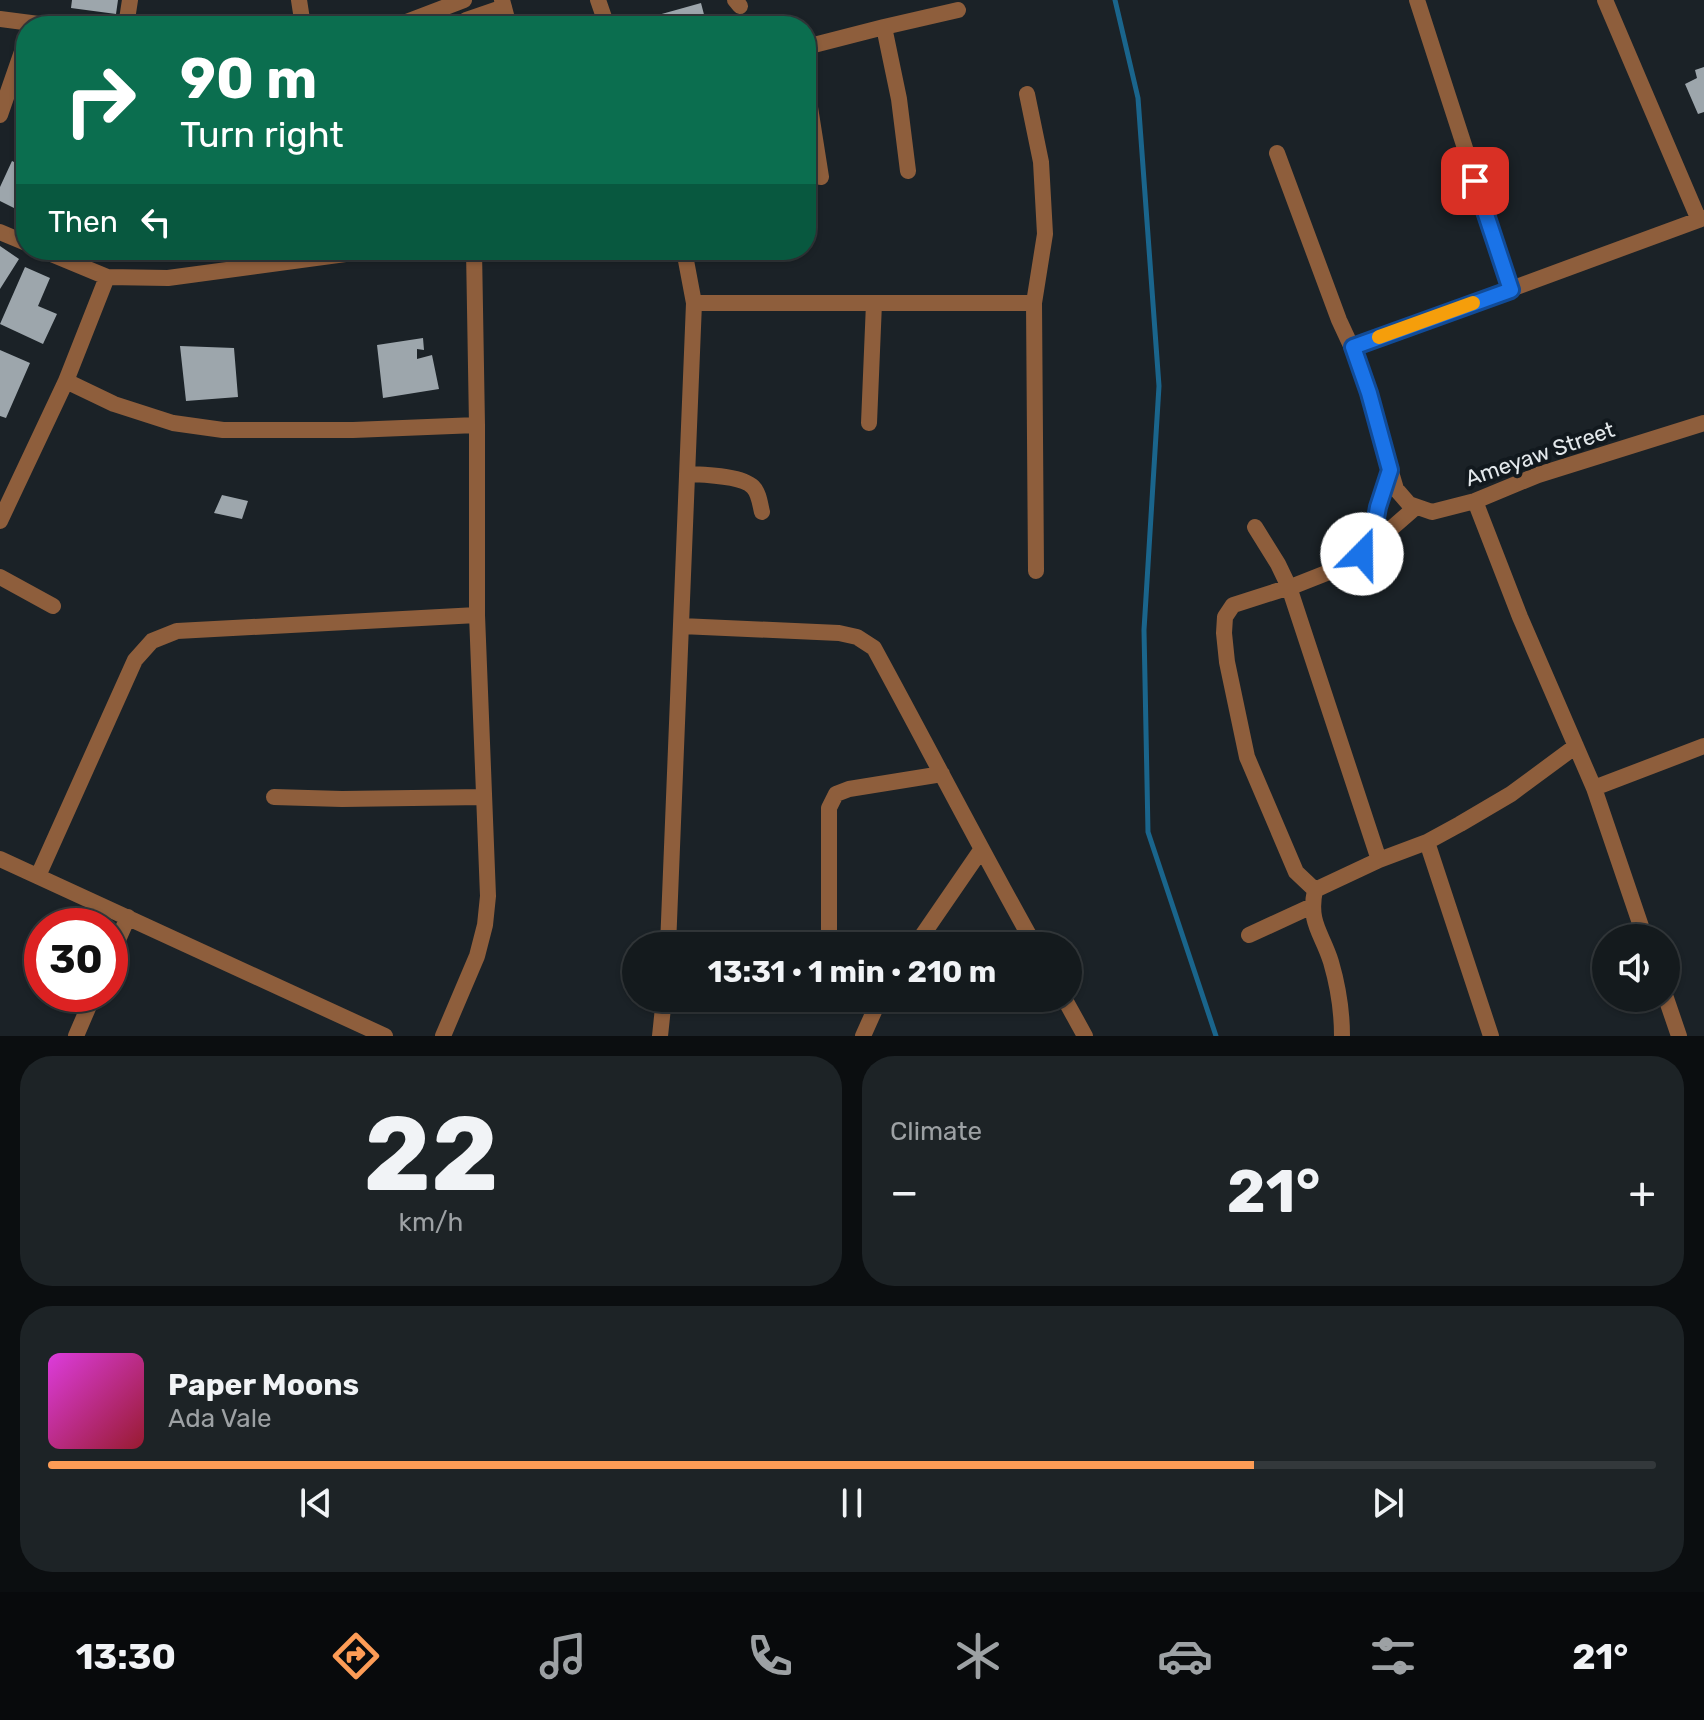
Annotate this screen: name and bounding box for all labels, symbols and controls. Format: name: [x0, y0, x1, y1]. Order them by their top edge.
text: 90 m: [180, 46, 317, 112]
icon: right: [48, 48, 152, 152]
text: Turn right: [180, 113, 344, 156]
pin: [1441, 147, 1509, 215]
icon: arrive: [1453, 159, 1497, 203]
icon: left: [134, 200, 178, 244]
text: Then: [48, 204, 118, 240]
street label: Ameyaw Street: [1462, 416, 1619, 492]
position arrow: [1320, 512, 1404, 596]
speed limit sign: 30: [24, 908, 128, 1012]
map controls: [1592, 924, 1680, 1012]
button: sound: [1592, 924, 1680, 1012]
text: 13:31 · 1 min · 210 m: [708, 954, 996, 990]
text: 22: [363, 1093, 499, 1216]
text: Climate: [890, 1116, 982, 1147]
text: 21°: [1227, 1156, 1320, 1227]
text: −: [890, 1166, 919, 1218]
text: +: [1629, 1166, 1656, 1218]
text: km/h: [399, 1207, 463, 1238]
text: Paper Moons: [168, 1367, 359, 1403]
text: Ada Vale: [168, 1403, 272, 1434]
icon: previous: [294, 1481, 338, 1525]
icon: pause: [830, 1481, 874, 1525]
icon: next: [1366, 1481, 1410, 1525]
icon: directions: [328, 1628, 384, 1684]
icon: music: [535, 1628, 591, 1684]
icon: phone: [742, 1628, 798, 1684]
icon: climate: [950, 1628, 1006, 1684]
icon: car: [1157, 1628, 1213, 1684]
icon: filters: [1365, 1628, 1421, 1684]
text: 13:30: [76, 1635, 176, 1678]
text: 21°: [1572, 1635, 1628, 1678]

